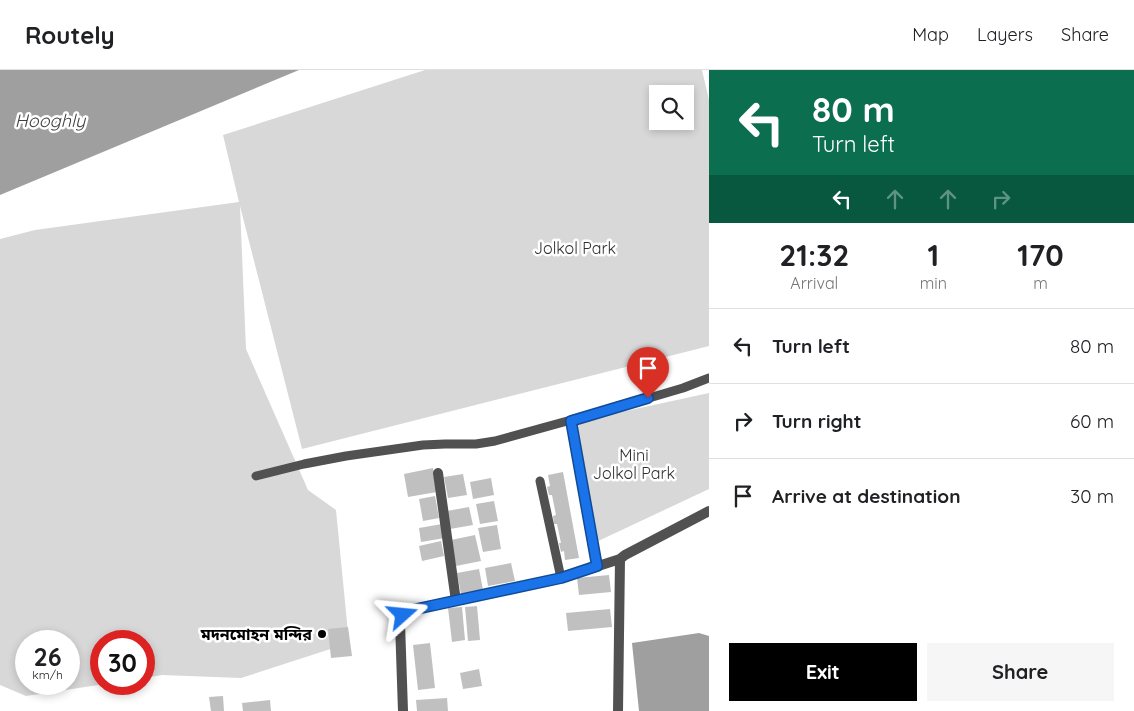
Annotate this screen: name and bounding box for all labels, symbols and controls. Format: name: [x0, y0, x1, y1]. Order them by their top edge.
text: Routely: [25, 20, 115, 50]
text: Map: [912, 23, 949, 46]
text: Layers: [977, 23, 1033, 46]
text: Share: [1061, 23, 1109, 46]
map controls: [649, 85, 694, 130]
button: search: [649, 85, 694, 130]
text: 80 m: [812, 87, 895, 131]
icon: left: [729, 90, 794, 155]
water label: Hooghly: [15, 109, 87, 132]
text: Turn left: [812, 130, 895, 158]
icon: left: [828, 185, 856, 213]
icon: ahead: [881, 185, 909, 213]
icon: ahead: [934, 185, 962, 213]
icon: right: [987, 185, 1015, 213]
text: 21:32: [779, 236, 849, 274]
text: 1: [927, 236, 939, 274]
text: 170: [1017, 236, 1064, 274]
park label: Jolkol Park: [534, 238, 616, 258]
text: Arrival: [790, 273, 838, 293]
text: min: [920, 273, 947, 293]
text: m: [1033, 273, 1048, 293]
icon: left: [729, 332, 757, 360]
text: Turn left: [772, 334, 850, 358]
text: 80 m: [1070, 334, 1114, 358]
pin: [627, 347, 669, 398]
icon: arrive: [634, 354, 662, 382]
icon: right: [729, 407, 757, 435]
text: Turn right: [772, 409, 861, 433]
text: 60 m: [1070, 409, 1114, 433]
park label: Mini Jolkol Park: [593, 445, 675, 483]
icon: arrive: [729, 482, 757, 510]
text: Arrive at destination: [772, 484, 961, 508]
text: 30 m: [1070, 484, 1114, 508]
position arrow: [376, 588, 428, 640]
place label: মদনমোহন মন্দির: [200, 624, 312, 644]
marker: মদনমোহন মন্দির: [316, 628, 328, 640]
speed limit sign: 30: [90, 630, 155, 695]
text: 26: [33, 641, 62, 672]
button: Exit: [729, 643, 917, 701]
button: Share: [927, 643, 1114, 701]
text: km/h: [32, 667, 63, 682]

